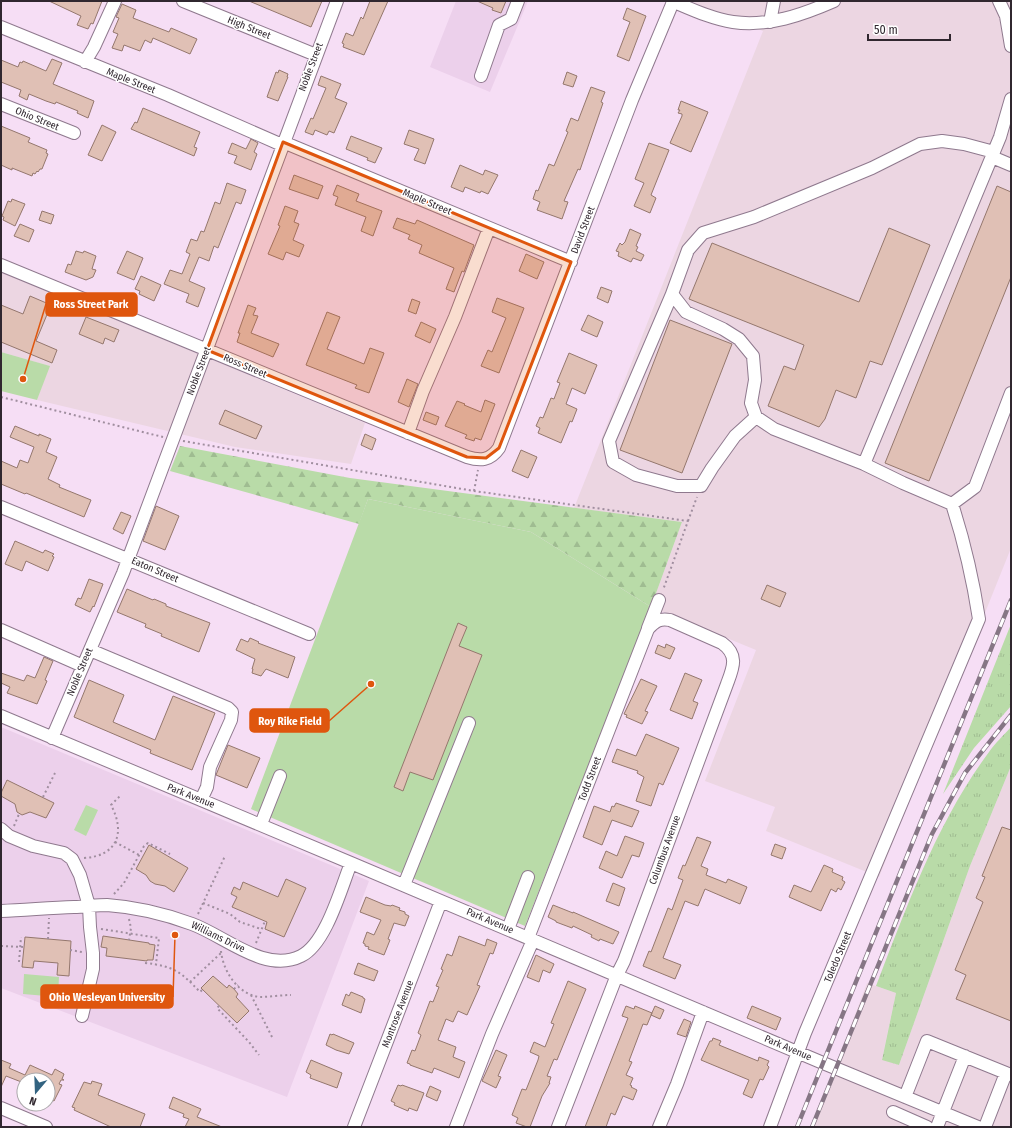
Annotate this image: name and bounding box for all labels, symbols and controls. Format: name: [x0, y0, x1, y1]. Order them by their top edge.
street label: High Street: [226, 14, 273, 42]
scale bar: [868, 16, 950, 42]
text: 50 m: [874, 23, 898, 37]
street label: Noble Street: [296, 40, 326, 93]
street label: Maple Street: [105, 66, 158, 97]
street label: Ohio Street: [13, 105, 61, 134]
street label: Maple Street: [401, 186, 454, 218]
street label: David Street: [568, 204, 598, 255]
callout: Ross Street Park: [46, 293, 137, 316]
text: Ross Street Park: [54, 298, 129, 311]
street label: Noble Street: [184, 344, 214, 397]
street label: Ross Street: [222, 351, 269, 381]
street label: Eaton Street: [130, 555, 181, 586]
street label: Noble Street: [64, 645, 96, 698]
callout: Roy Rike Field: [250, 709, 329, 732]
text: Roy Rike Field: [258, 715, 322, 728]
street label: Todd Street: [576, 754, 604, 803]
street label: Park Avenue: [165, 781, 217, 811]
street label: Columbus Avenue: [647, 814, 683, 886]
street label: Park Avenue: [465, 906, 515, 936]
street label: Williams Drive: [189, 919, 247, 955]
street label: Toledo Street: [822, 929, 854, 984]
street label: Montrose Avenue: [380, 979, 416, 1049]
callout: Ohio Wesleyan University: [41, 985, 173, 1008]
text: Ohio Wesleyan University: [49, 991, 166, 1004]
street label: Park Avenue: [763, 1033, 813, 1063]
north arrow: [16, 1072, 56, 1112]
text: N: [28, 1094, 38, 1108]

